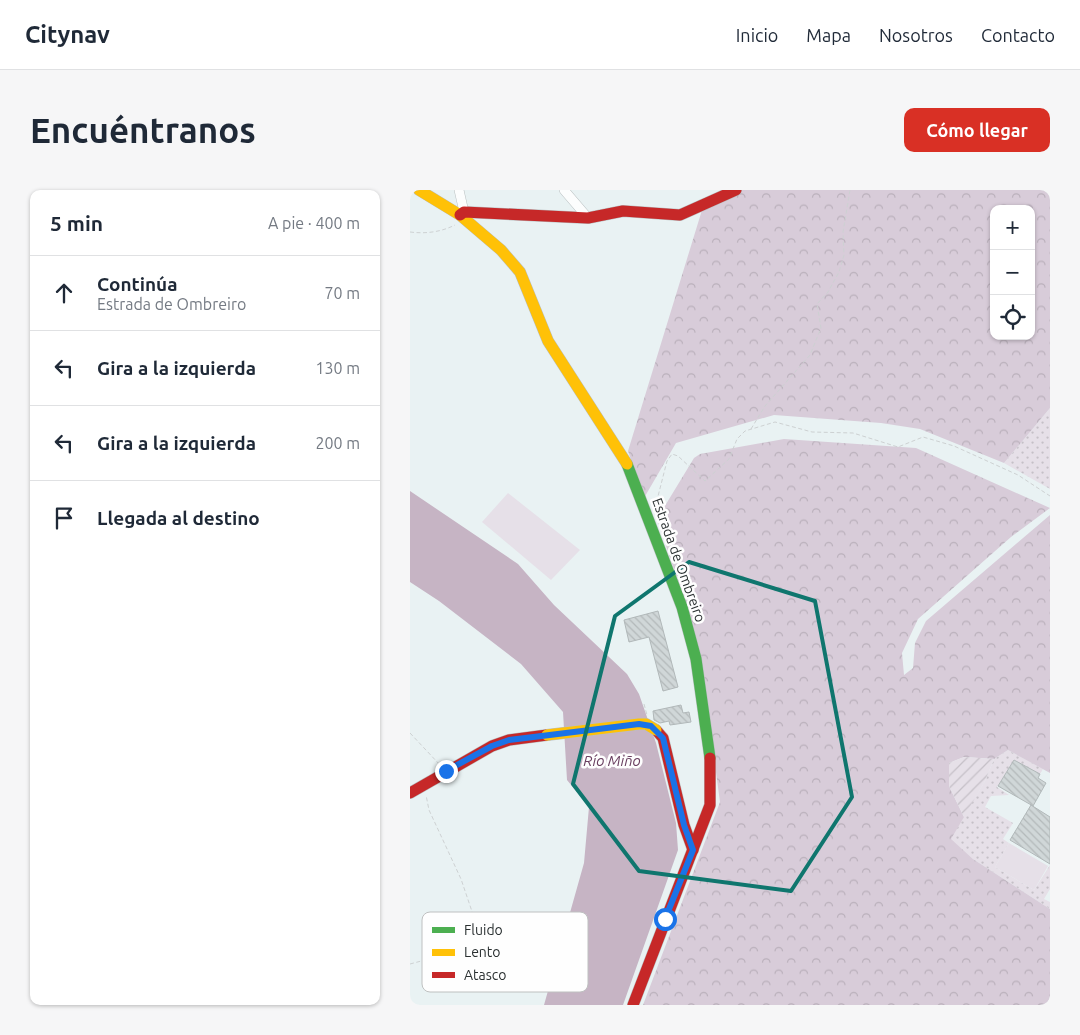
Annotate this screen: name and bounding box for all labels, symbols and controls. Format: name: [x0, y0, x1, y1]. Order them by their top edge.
text: Citynav: [25, 21, 110, 48]
text: Inicio: [736, 25, 778, 45]
text: Mapa: [806, 25, 851, 45]
text: Nosotros: [879, 25, 953, 45]
text: Contacto: [981, 25, 1055, 45]
button: Cómo llegar: [904, 108, 1050, 152]
text: Encuéntranos: [30, 110, 256, 150]
map controls: [990, 205, 1035, 340]
button: +: [990, 205, 1035, 250]
text: 5 min: [50, 211, 103, 235]
text: A pie · 400 m: [268, 214, 360, 232]
button: −: [990, 250, 1035, 295]
text: Continúa: [97, 273, 178, 295]
icon: ahead: [50, 279, 78, 307]
text: 70 m: [324, 284, 360, 302]
text: Estrada de Ombreiro: [97, 295, 246, 313]
button: locate: [990, 295, 1035, 340]
icon: left: [50, 354, 78, 382]
text: Gira a la izquierda: [97, 357, 256, 379]
text: 130 m: [315, 359, 360, 377]
icon: left: [50, 429, 78, 457]
text: Gira a la izquierda: [97, 432, 256, 454]
text: 200 m: [315, 434, 360, 452]
street label: Estrada de Ombreiro: [649, 496, 709, 624]
icon: arrive: [50, 504, 78, 532]
text: Llegada al destino: [97, 507, 260, 529]
water label: Río Miño: [583, 752, 641, 769]
route end: [435, 760, 458, 783]
route start: [654, 908, 677, 931]
legend: [422, 912, 588, 992]
text: Fluido: [464, 922, 503, 938]
text: Lento: [464, 944, 501, 960]
text: Atasco: [464, 967, 507, 983]

